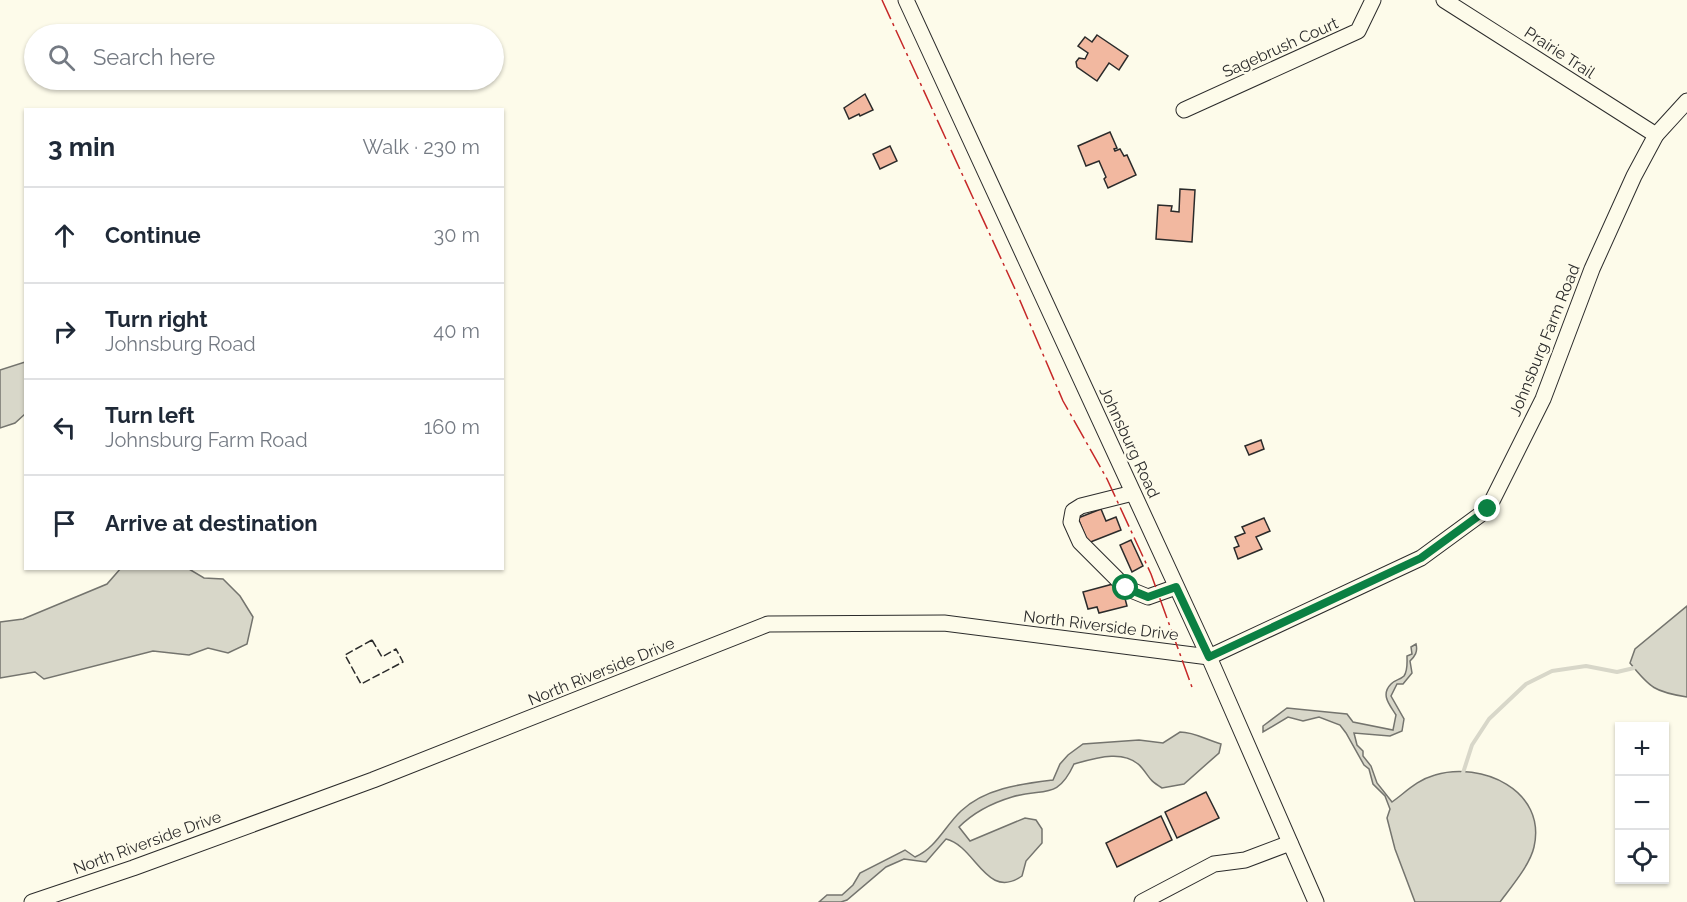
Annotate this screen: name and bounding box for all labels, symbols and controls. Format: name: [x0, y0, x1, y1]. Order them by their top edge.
street label: Sagebrush Court: [1219, 13, 1342, 82]
street label: Prairie Trail: [1521, 23, 1599, 83]
search box: [24, 24, 504, 90]
icon: search: [45, 41, 78, 74]
text: Search here: [93, 44, 215, 70]
text: 3 min: [48, 132, 115, 162]
text: Walk · 230 m: [362, 135, 480, 159]
icon: ahead: [48, 219, 81, 252]
text: Continue: [105, 222, 201, 248]
text: 30 m: [434, 223, 480, 247]
street label: Johnsburg Farm Road: [1505, 261, 1584, 419]
text: Turn right: [105, 306, 208, 332]
icon: right: [48, 315, 81, 348]
text: 40 m: [433, 319, 480, 343]
text: Johnsburg Road: [105, 332, 256, 356]
street label: Johnsburg Road: [1095, 384, 1164, 501]
text: Turn left: [105, 402, 195, 428]
icon: left: [48, 411, 81, 444]
text: 160 m: [424, 415, 480, 439]
text: Johnsburg Farm Road: [105, 428, 308, 452]
route end: [1474, 495, 1500, 521]
icon: arrive: [48, 507, 81, 540]
text: Arrive at destination: [105, 510, 318, 536]
route start: [1112, 574, 1138, 600]
street label: North Riverside Drive: [1022, 607, 1180, 644]
street label: North Riverside Drive: [525, 633, 677, 709]
map controls: [1615, 722, 1669, 884]
button: +: [1615, 722, 1669, 776]
button: −: [1615, 776, 1669, 830]
street label: North Riverside Drive: [71, 807, 224, 878]
button: locate: [1615, 830, 1669, 884]

